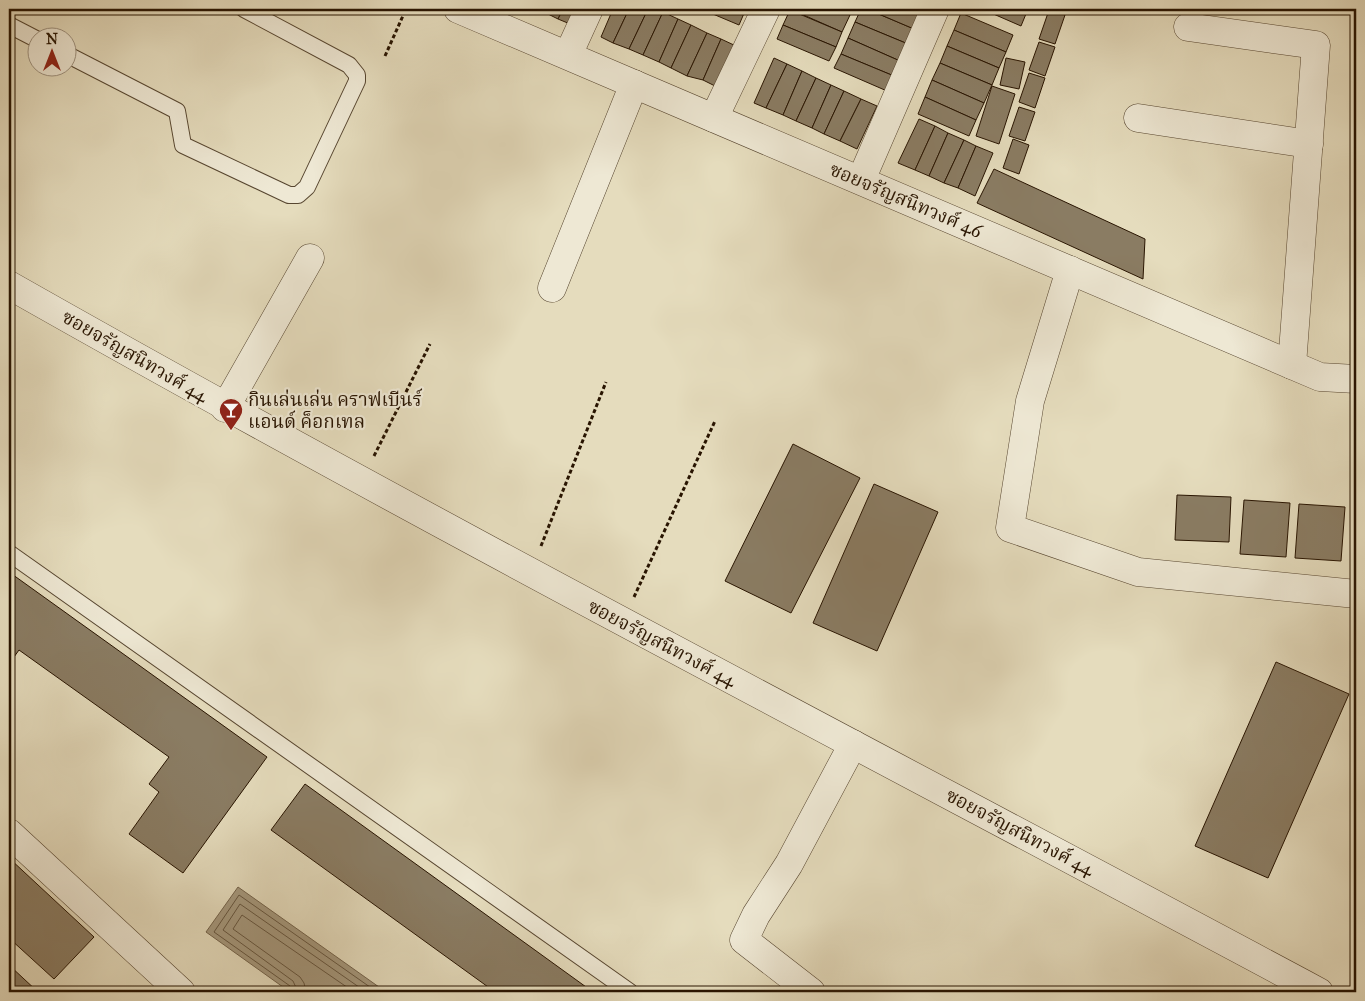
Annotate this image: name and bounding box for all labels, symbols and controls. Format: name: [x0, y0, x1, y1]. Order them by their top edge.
north arrow: [28, 28, 78, 78]
text: N: [46, 31, 58, 48]
street label: ซอยจรัญสนิทวงศ์ 46: [826, 157, 987, 243]
street label: ซอยจรัญสนิทวงศ์ 44: [58, 305, 212, 407]
place label: กินเล่นเล่น คราฟเบีนร์ แอนด์ ค็อกเทล: [248, 388, 423, 433]
bar icon: กินเล่นเล่น คราฟเบีนร์ แอนด์ ค็อกเทล: [218, 397, 244, 431]
street label: ซอยจรัญสนิทวงศ์ 44: [584, 594, 740, 692]
street label: ซอยจรัญสนิทวงศ์ 44: [942, 783, 1098, 881]

